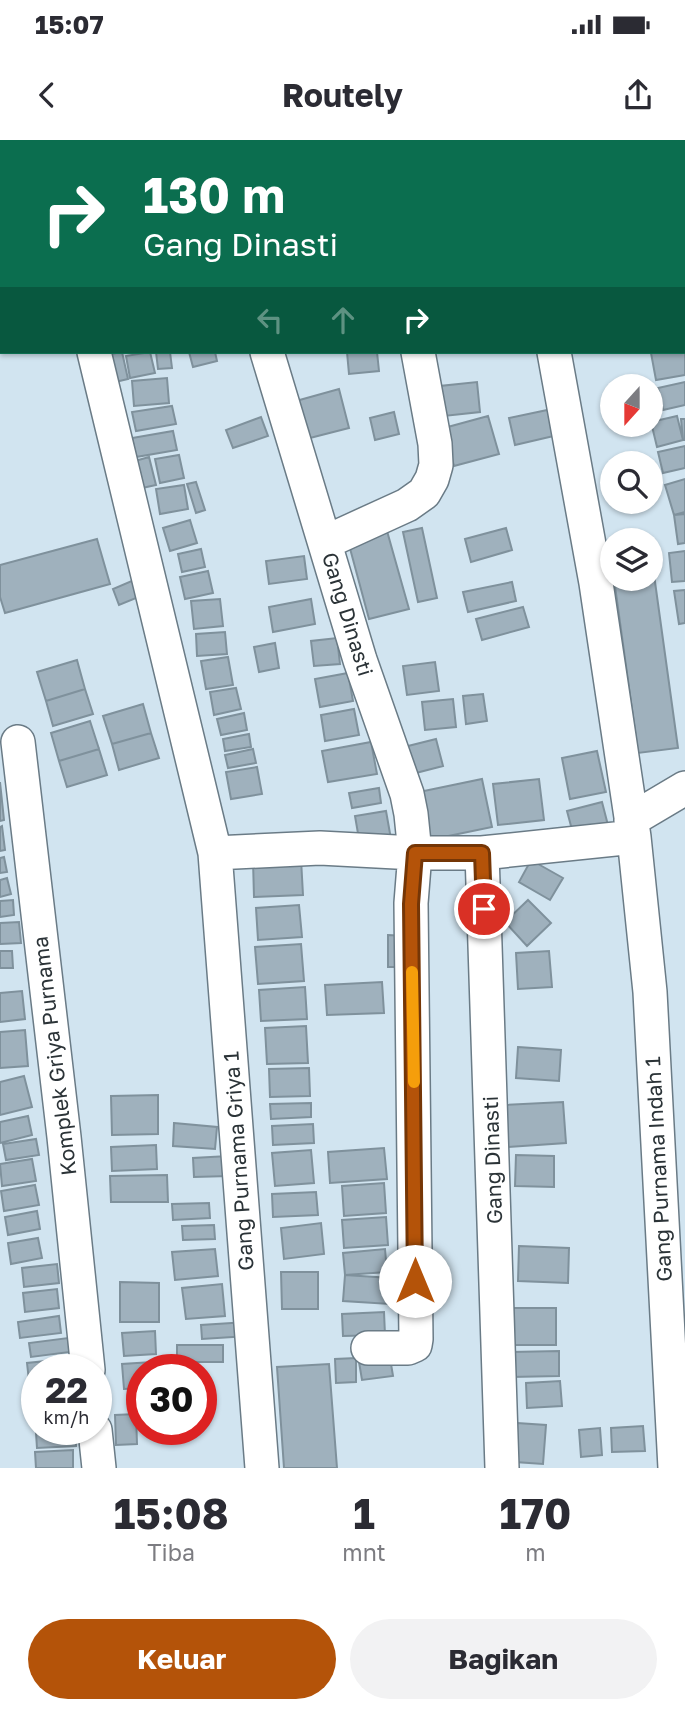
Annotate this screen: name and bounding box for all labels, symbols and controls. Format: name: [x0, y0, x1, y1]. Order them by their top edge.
text: 15:07: [35, 9, 104, 40]
icon: back: [28, 76, 66, 114]
text: Routely: [282, 76, 403, 114]
icon: share: [619, 76, 657, 114]
text: 130 m: [143, 165, 285, 224]
icon: right: [28, 168, 119, 259]
text: Gang Dinasti: [143, 225, 338, 263]
icon: left: [251, 301, 289, 339]
icon: ahead: [324, 301, 362, 339]
icon: right: [397, 301, 435, 339]
north arrow: [600, 374, 663, 438]
map controls: [600, 374, 663, 591]
button: search: [600, 451, 663, 514]
button: layers: [600, 528, 663, 591]
street label: Gang Dinasti: [317, 549, 379, 679]
pin: [454, 879, 514, 939]
icon: arrive: [465, 890, 503, 928]
street label: Komplek Griya Purnama: [26, 935, 82, 1177]
street label: Gang Purnama Griya 1: [217, 1050, 259, 1272]
street label: Gang Purnama Indah 1: [639, 1056, 677, 1282]
street label: Gang Dinasti: [477, 1096, 507, 1224]
position arrow: [378, 1244, 452, 1318]
speed limit sign: 30: [126, 1354, 217, 1445]
text: 22: [45, 1369, 88, 1411]
text: km/h: [44, 1406, 89, 1428]
text: 15:08: [114, 1488, 229, 1538]
text: 1: [353, 1488, 375, 1538]
text: 170: [499, 1488, 571, 1538]
text: Tiba: [147, 1538, 195, 1566]
text: mnt: [342, 1538, 386, 1566]
text: m: [525, 1538, 546, 1566]
button: Keluar: [28, 1619, 336, 1699]
button: Bagikan: [350, 1619, 657, 1699]

